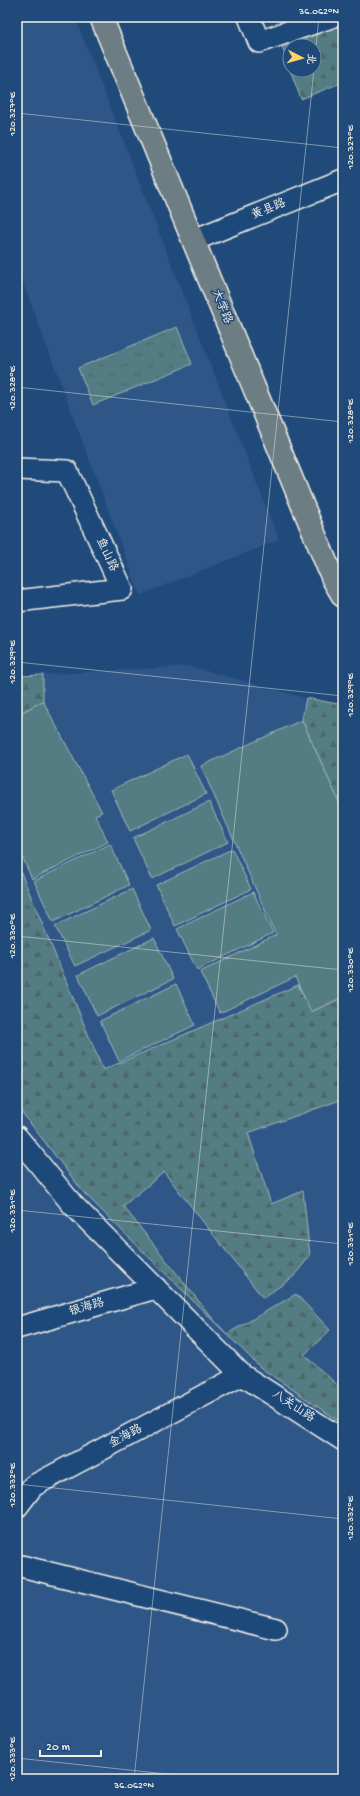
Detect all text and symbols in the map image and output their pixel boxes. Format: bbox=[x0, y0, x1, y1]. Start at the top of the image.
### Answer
text: 36.062°N bbox=[298, 6, 340, 18]
north arrow bbox=[282, 38, 322, 78]
text: 北 bbox=[303, 53, 316, 65]
text: 120.327°E bbox=[7, 91, 19, 137]
text: 120.327°E bbox=[345, 124, 357, 170]
street label: 黄县路 bbox=[249, 196, 288, 223]
street label: 大学路 bbox=[208, 287, 235, 326]
text: 120.328°E bbox=[7, 365, 19, 411]
text: 120.328°E bbox=[345, 398, 357, 444]
street label: 鱼山路 bbox=[92, 535, 121, 574]
text: 120.329°E bbox=[7, 639, 19, 685]
text: 120.329°E bbox=[345, 672, 357, 718]
text: 120.330°E bbox=[7, 913, 19, 959]
text: 120.330°E bbox=[345, 947, 357, 993]
text: 120.331°E bbox=[7, 1189, 19, 1233]
text: 120.331°E bbox=[345, 1222, 357, 1266]
street label: 银海路 bbox=[67, 1295, 106, 1320]
street label: 八关山路 bbox=[269, 1387, 317, 1426]
street label: 金海路 bbox=[106, 1421, 145, 1452]
text: 120.332°E bbox=[7, 1462, 19, 1508]
text: 120.332°E bbox=[345, 1495, 357, 1541]
scale bar bbox=[40, 1732, 101, 1758]
text: 120.333°E bbox=[7, 1736, 19, 1782]
text: 20 m bbox=[46, 1741, 71, 1755]
text: 36.062°N bbox=[113, 1780, 155, 1792]

